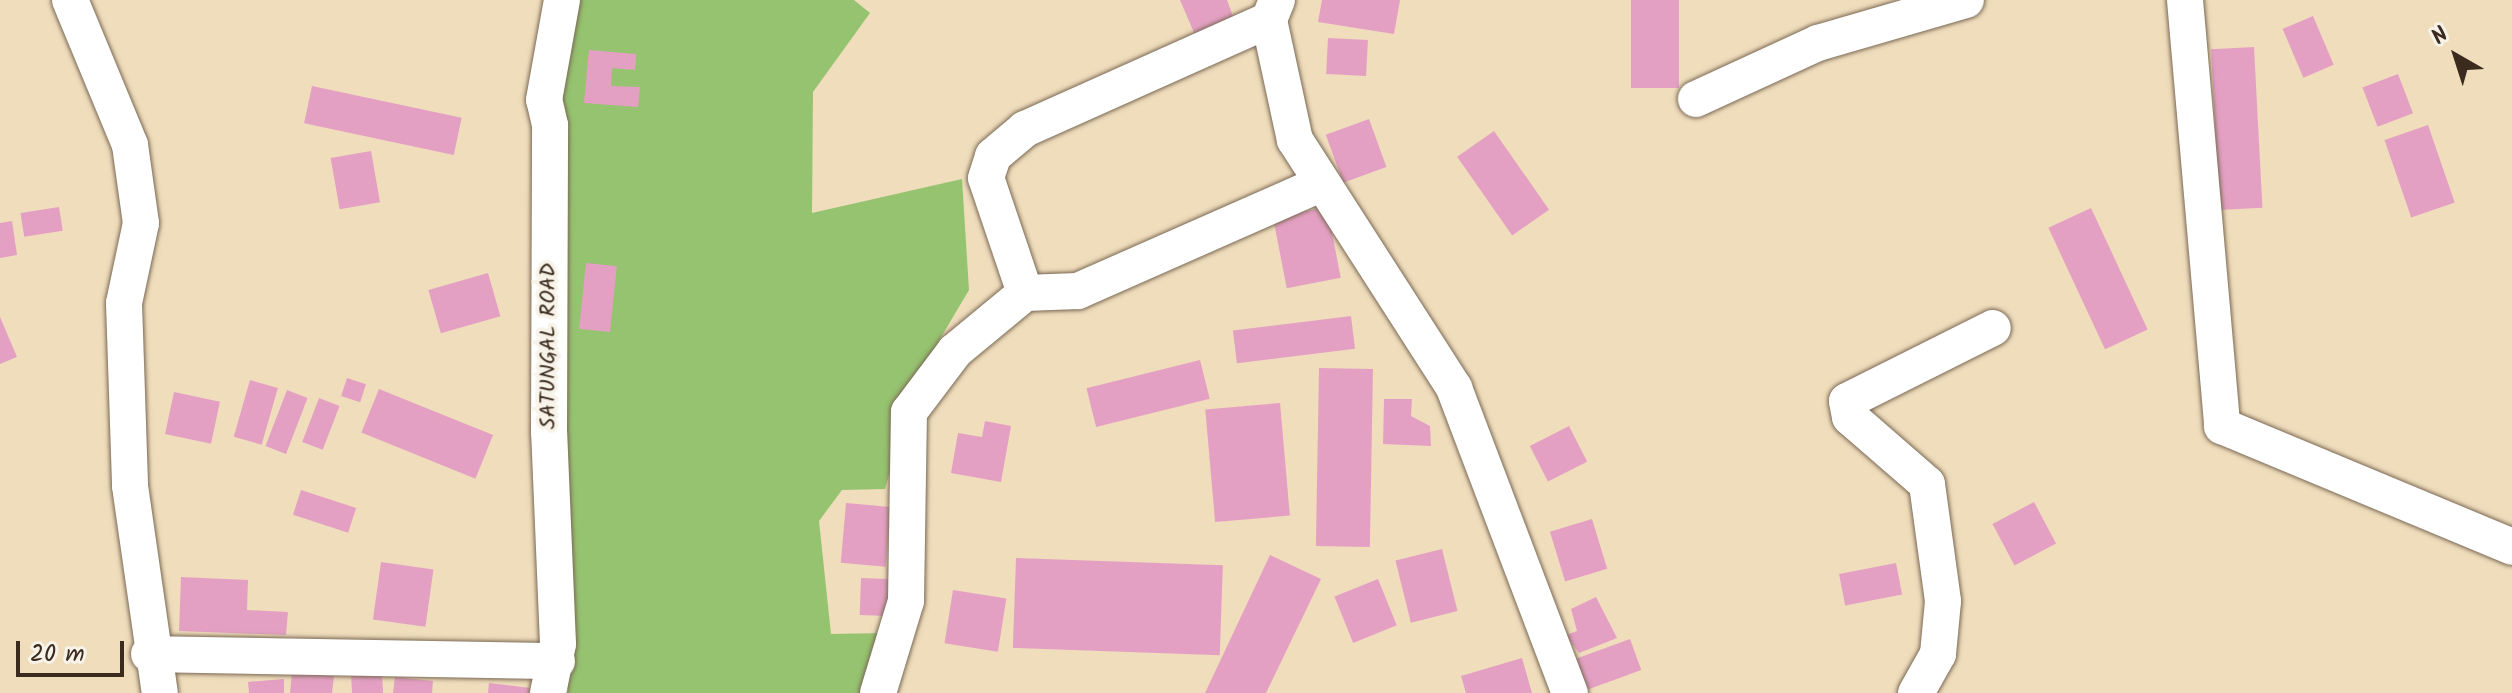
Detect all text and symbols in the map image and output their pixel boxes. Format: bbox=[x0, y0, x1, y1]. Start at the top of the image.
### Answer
north arrow bbox=[2416, 16, 2496, 96]
text: N bbox=[2424, 19, 2457, 55]
street label: SATUNGAL ROAD bbox=[536, 263, 562, 429]
scale bar bbox=[20, 625, 128, 675]
text: 20 m bbox=[30, 635, 85, 674]

